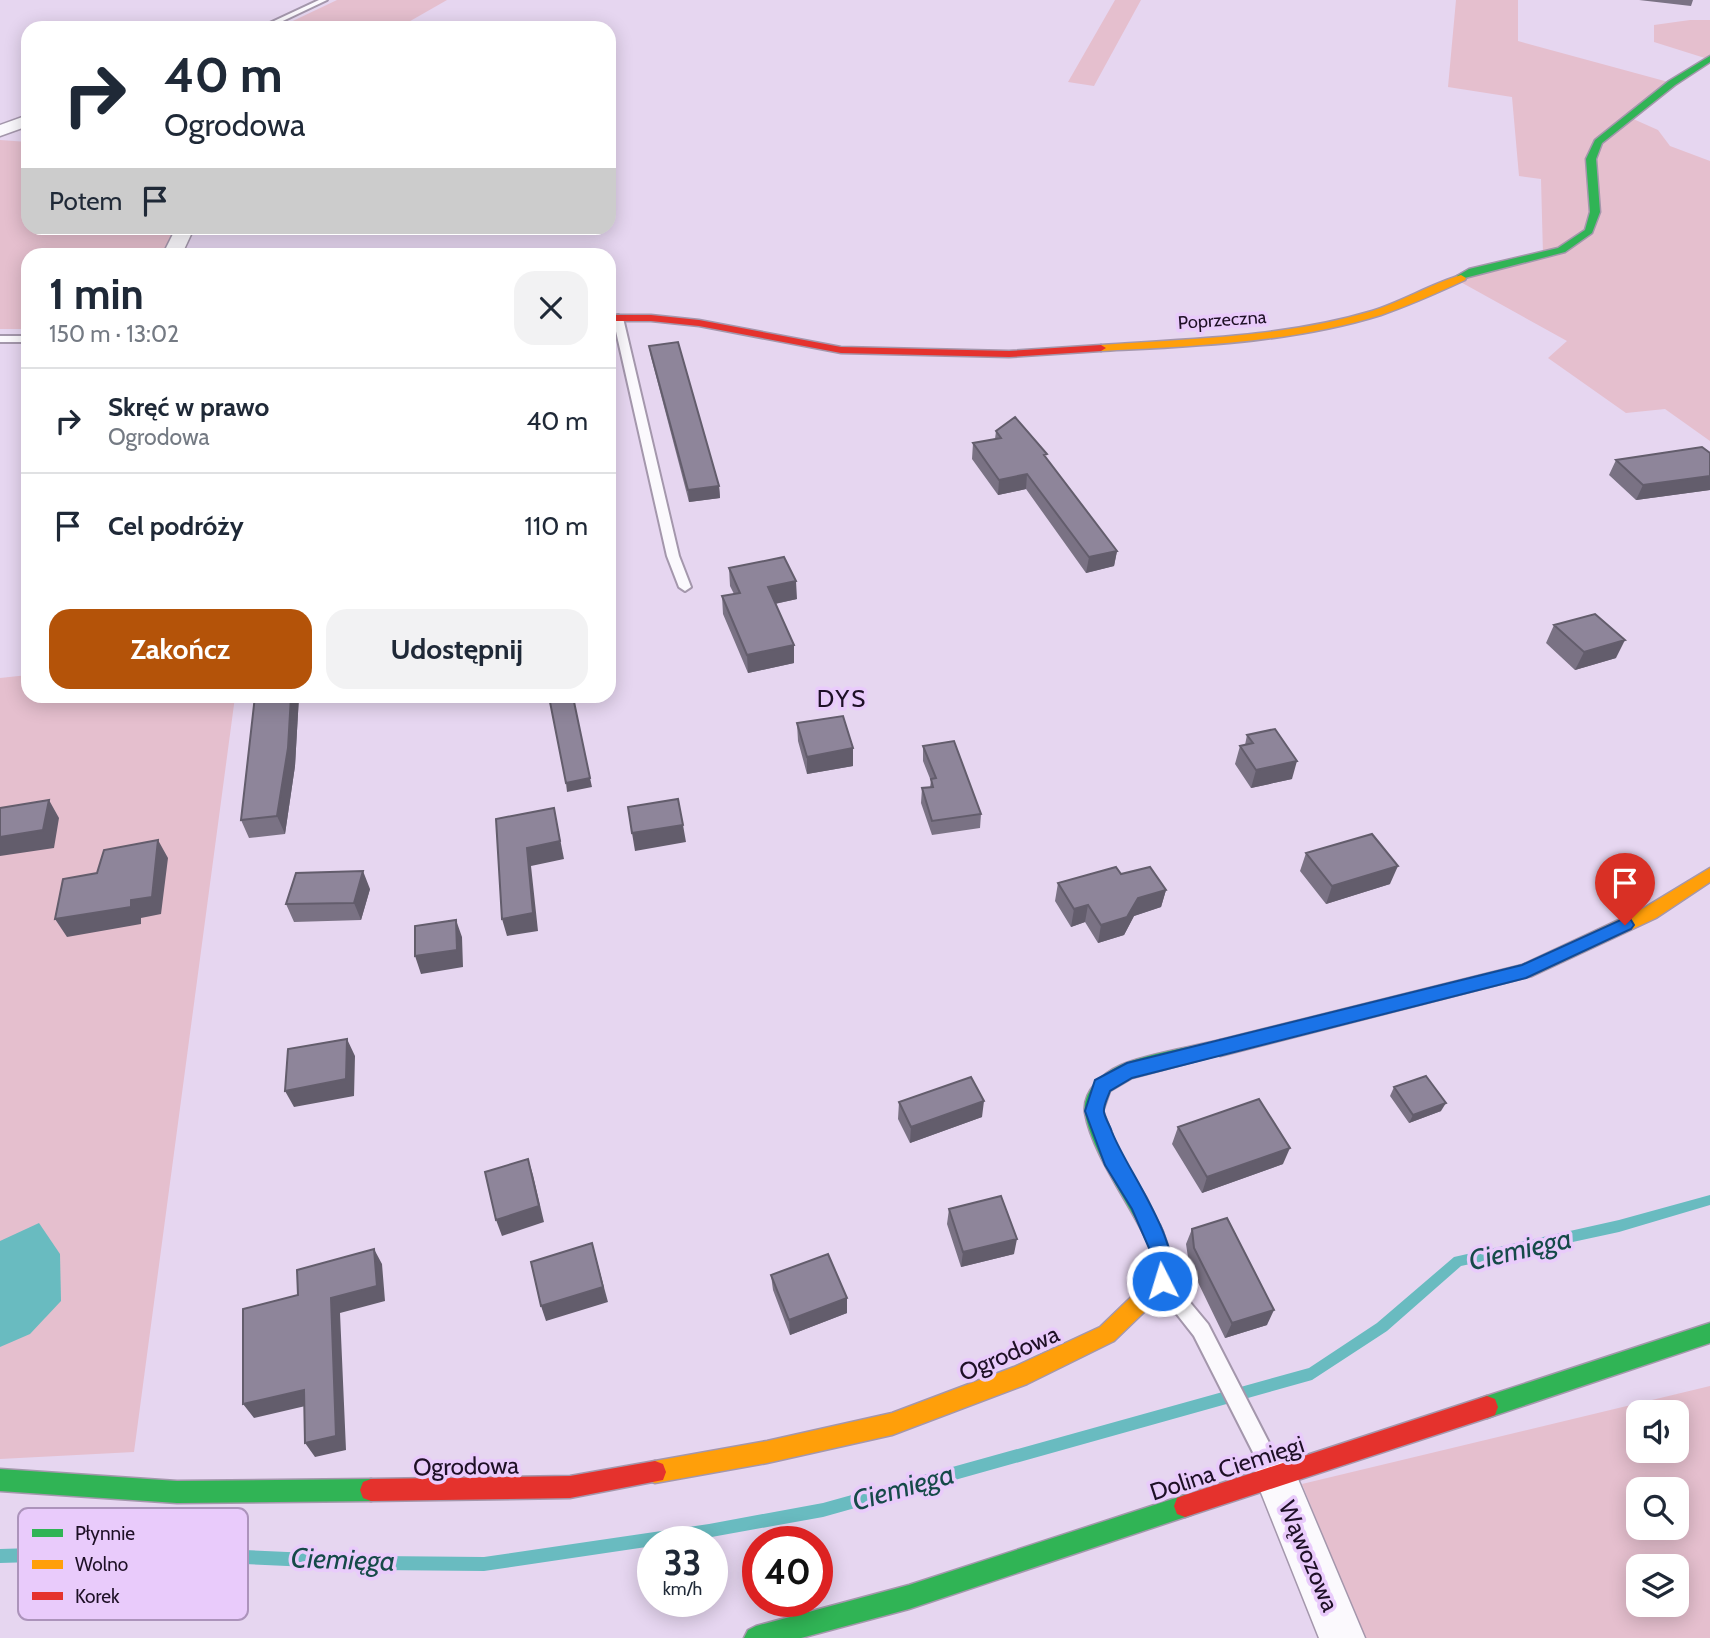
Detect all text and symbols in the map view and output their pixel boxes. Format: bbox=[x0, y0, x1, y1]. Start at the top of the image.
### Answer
text: 40 m bbox=[164, 45, 283, 104]
icon: right bbox=[49, 49, 140, 140]
text: Ogrodowa bbox=[164, 105, 305, 144]
icon: arrive bbox=[136, 182, 174, 220]
text: Potem bbox=[49, 185, 122, 217]
text: 1 min bbox=[49, 268, 144, 320]
button: close bbox=[514, 271, 588, 345]
street label: Poprzeczna bbox=[1177, 306, 1267, 334]
text: 150 m · 13:02 bbox=[49, 320, 179, 348]
text: Skręć w prawo bbox=[108, 391, 269, 423]
icon: right bbox=[49, 402, 87, 440]
text: 40 m bbox=[526, 405, 588, 437]
text: Ogrodowa bbox=[108, 423, 210, 451]
icon: arrive bbox=[49, 507, 87, 545]
text: Cel podróży bbox=[108, 510, 244, 542]
text: 110 m bbox=[524, 510, 588, 542]
button: Zakończ bbox=[49, 609, 312, 689]
button: Udostępnij bbox=[326, 609, 588, 689]
district label: DYS bbox=[817, 684, 867, 713]
pin bbox=[1595, 853, 1655, 925]
icon: arrive bbox=[1606, 864, 1644, 902]
water label: Ciemięga bbox=[1465, 1221, 1575, 1277]
position arrow bbox=[1125, 1244, 1199, 1318]
street label: Ogrodowa bbox=[955, 1319, 1064, 1387]
map controls bbox=[1626, 1400, 1689, 1617]
button: sound bbox=[1626, 1400, 1689, 1463]
street label: Dolina Ciemięgi bbox=[1146, 1429, 1308, 1507]
street label: Ogrodowa bbox=[413, 1451, 520, 1481]
water label: Ciemięga bbox=[848, 1456, 958, 1518]
button: search bbox=[1626, 1477, 1689, 1540]
street label: Wąwozowa bbox=[1273, 1496, 1345, 1616]
legend bbox=[18, 1508, 248, 1620]
text: Płynnie bbox=[75, 1522, 135, 1545]
speed limit sign: 40 bbox=[742, 1526, 833, 1617]
water label: Ciemięga bbox=[290, 1540, 396, 1578]
text: 33 bbox=[664, 1541, 701, 1584]
text: Wolno bbox=[75, 1553, 128, 1576]
button: layers bbox=[1626, 1554, 1689, 1617]
text: km/h bbox=[663, 1578, 702, 1600]
text: Korek bbox=[75, 1585, 120, 1608]

